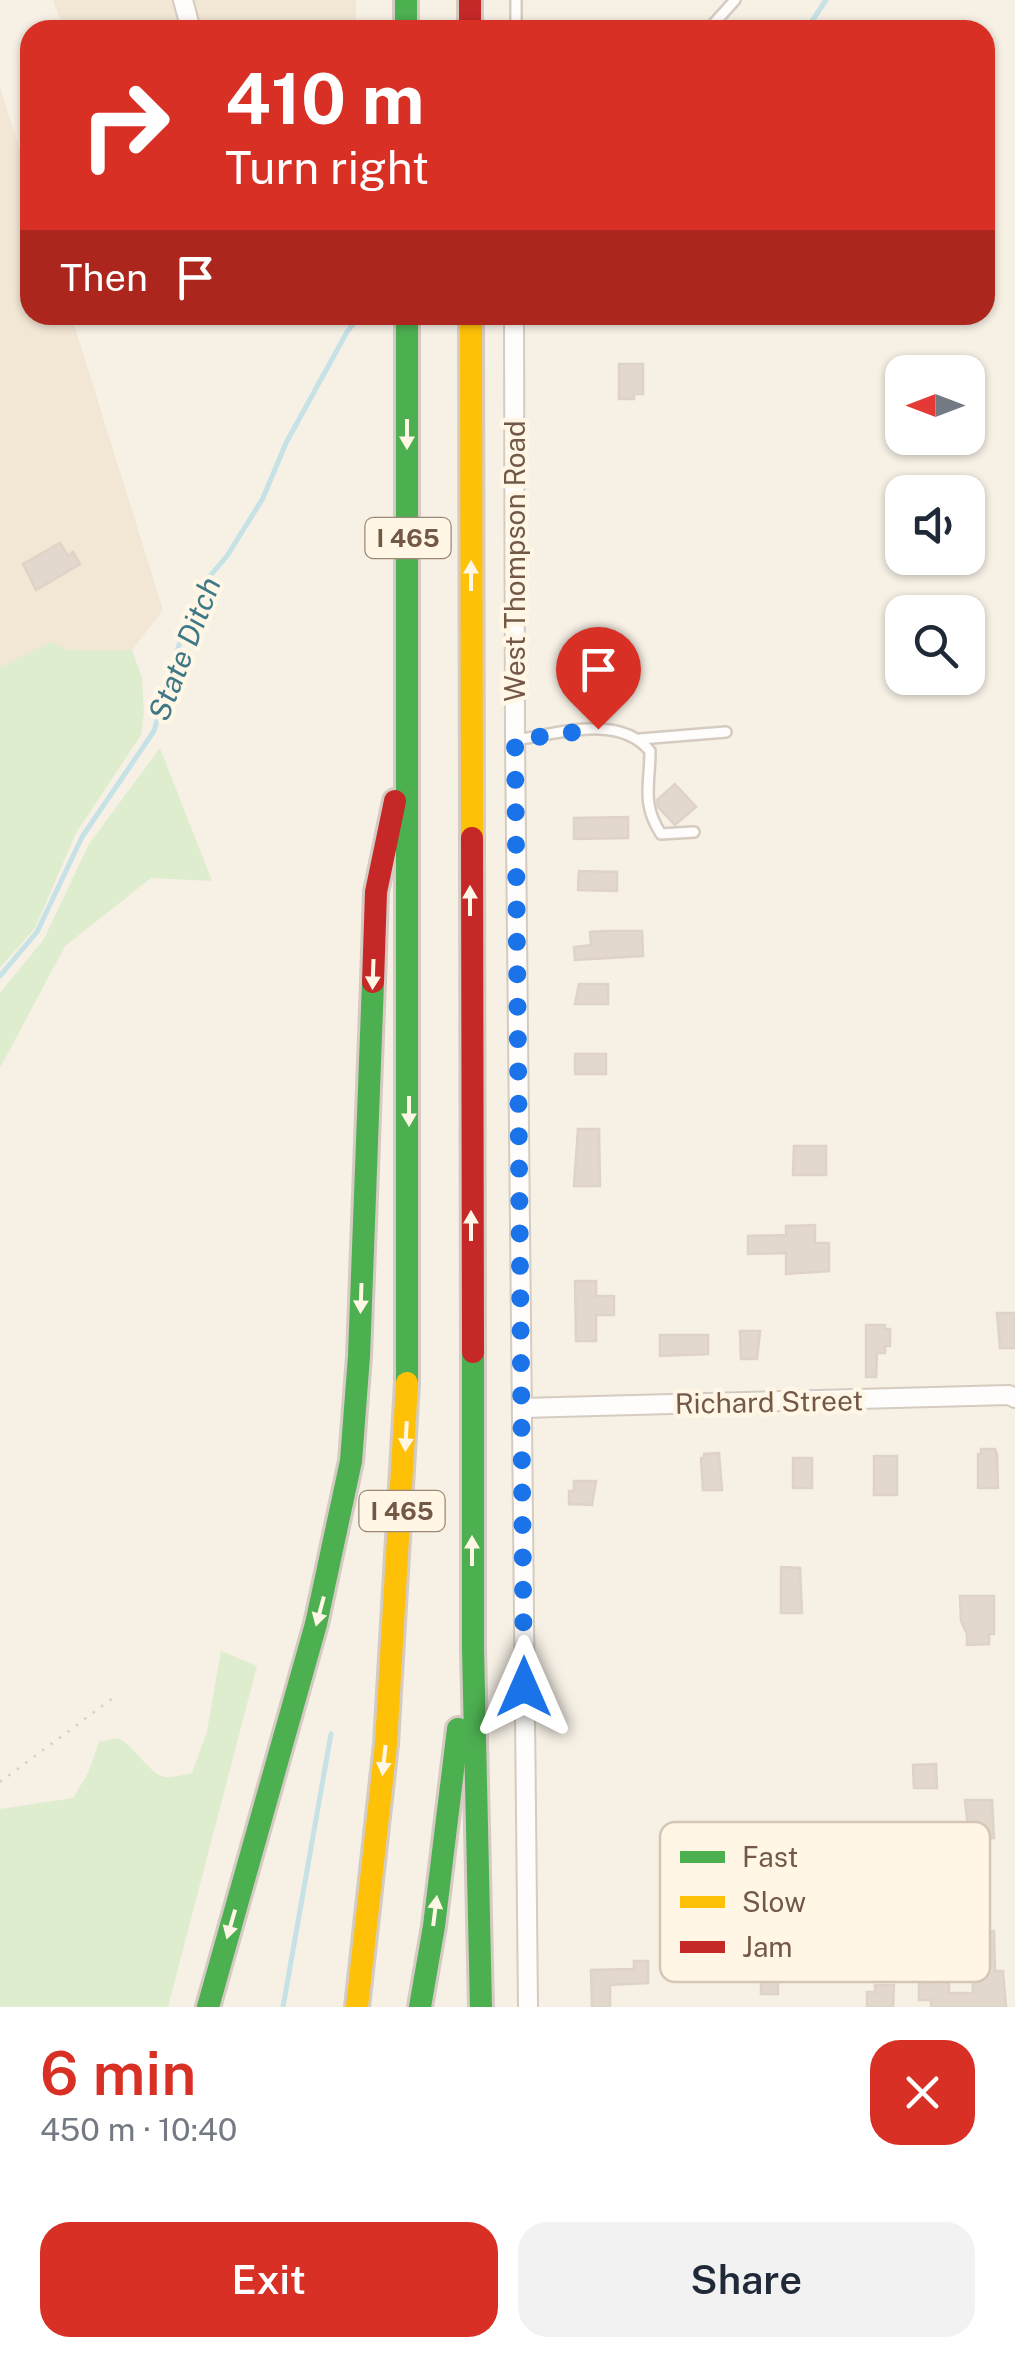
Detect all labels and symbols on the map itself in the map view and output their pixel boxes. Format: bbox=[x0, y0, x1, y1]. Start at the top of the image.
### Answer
north arrow bbox=[885, 355, 985, 455]
one-way arrow bbox=[400, 418, 416, 450]
street label: West Thompson Road bbox=[498, 420, 531, 702]
road number: I 465 bbox=[366, 518, 450, 558]
one-way arrow bbox=[463, 559, 479, 591]
water label: State Ditch bbox=[140, 572, 228, 726]
pin bbox=[556, 627, 641, 730]
one-way arrow bbox=[462, 884, 478, 916]
one-way arrow bbox=[365, 958, 381, 990]
one-way arrow bbox=[401, 1095, 417, 1127]
one-way arrow bbox=[463, 1209, 479, 1241]
one-way arrow bbox=[353, 1283, 369, 1315]
street label: Richard Street bbox=[675, 1383, 863, 1420]
one-way arrow bbox=[398, 1420, 414, 1452]
road number: I 465 bbox=[360, 1491, 444, 1531]
one-way arrow bbox=[464, 1534, 480, 1566]
one-way arrow bbox=[311, 1596, 327, 1627]
position arrow bbox=[472, 1635, 576, 1739]
one-way arrow bbox=[376, 1744, 392, 1776]
legend bbox=[660, 1822, 990, 1982]
text: Fast bbox=[742, 1840, 798, 1873]
text: Slow bbox=[742, 1885, 806, 1918]
one-way arrow bbox=[428, 1894, 444, 1926]
one-way arrow bbox=[223, 1909, 239, 1940]
text: Jam bbox=[742, 1930, 793, 1963]

